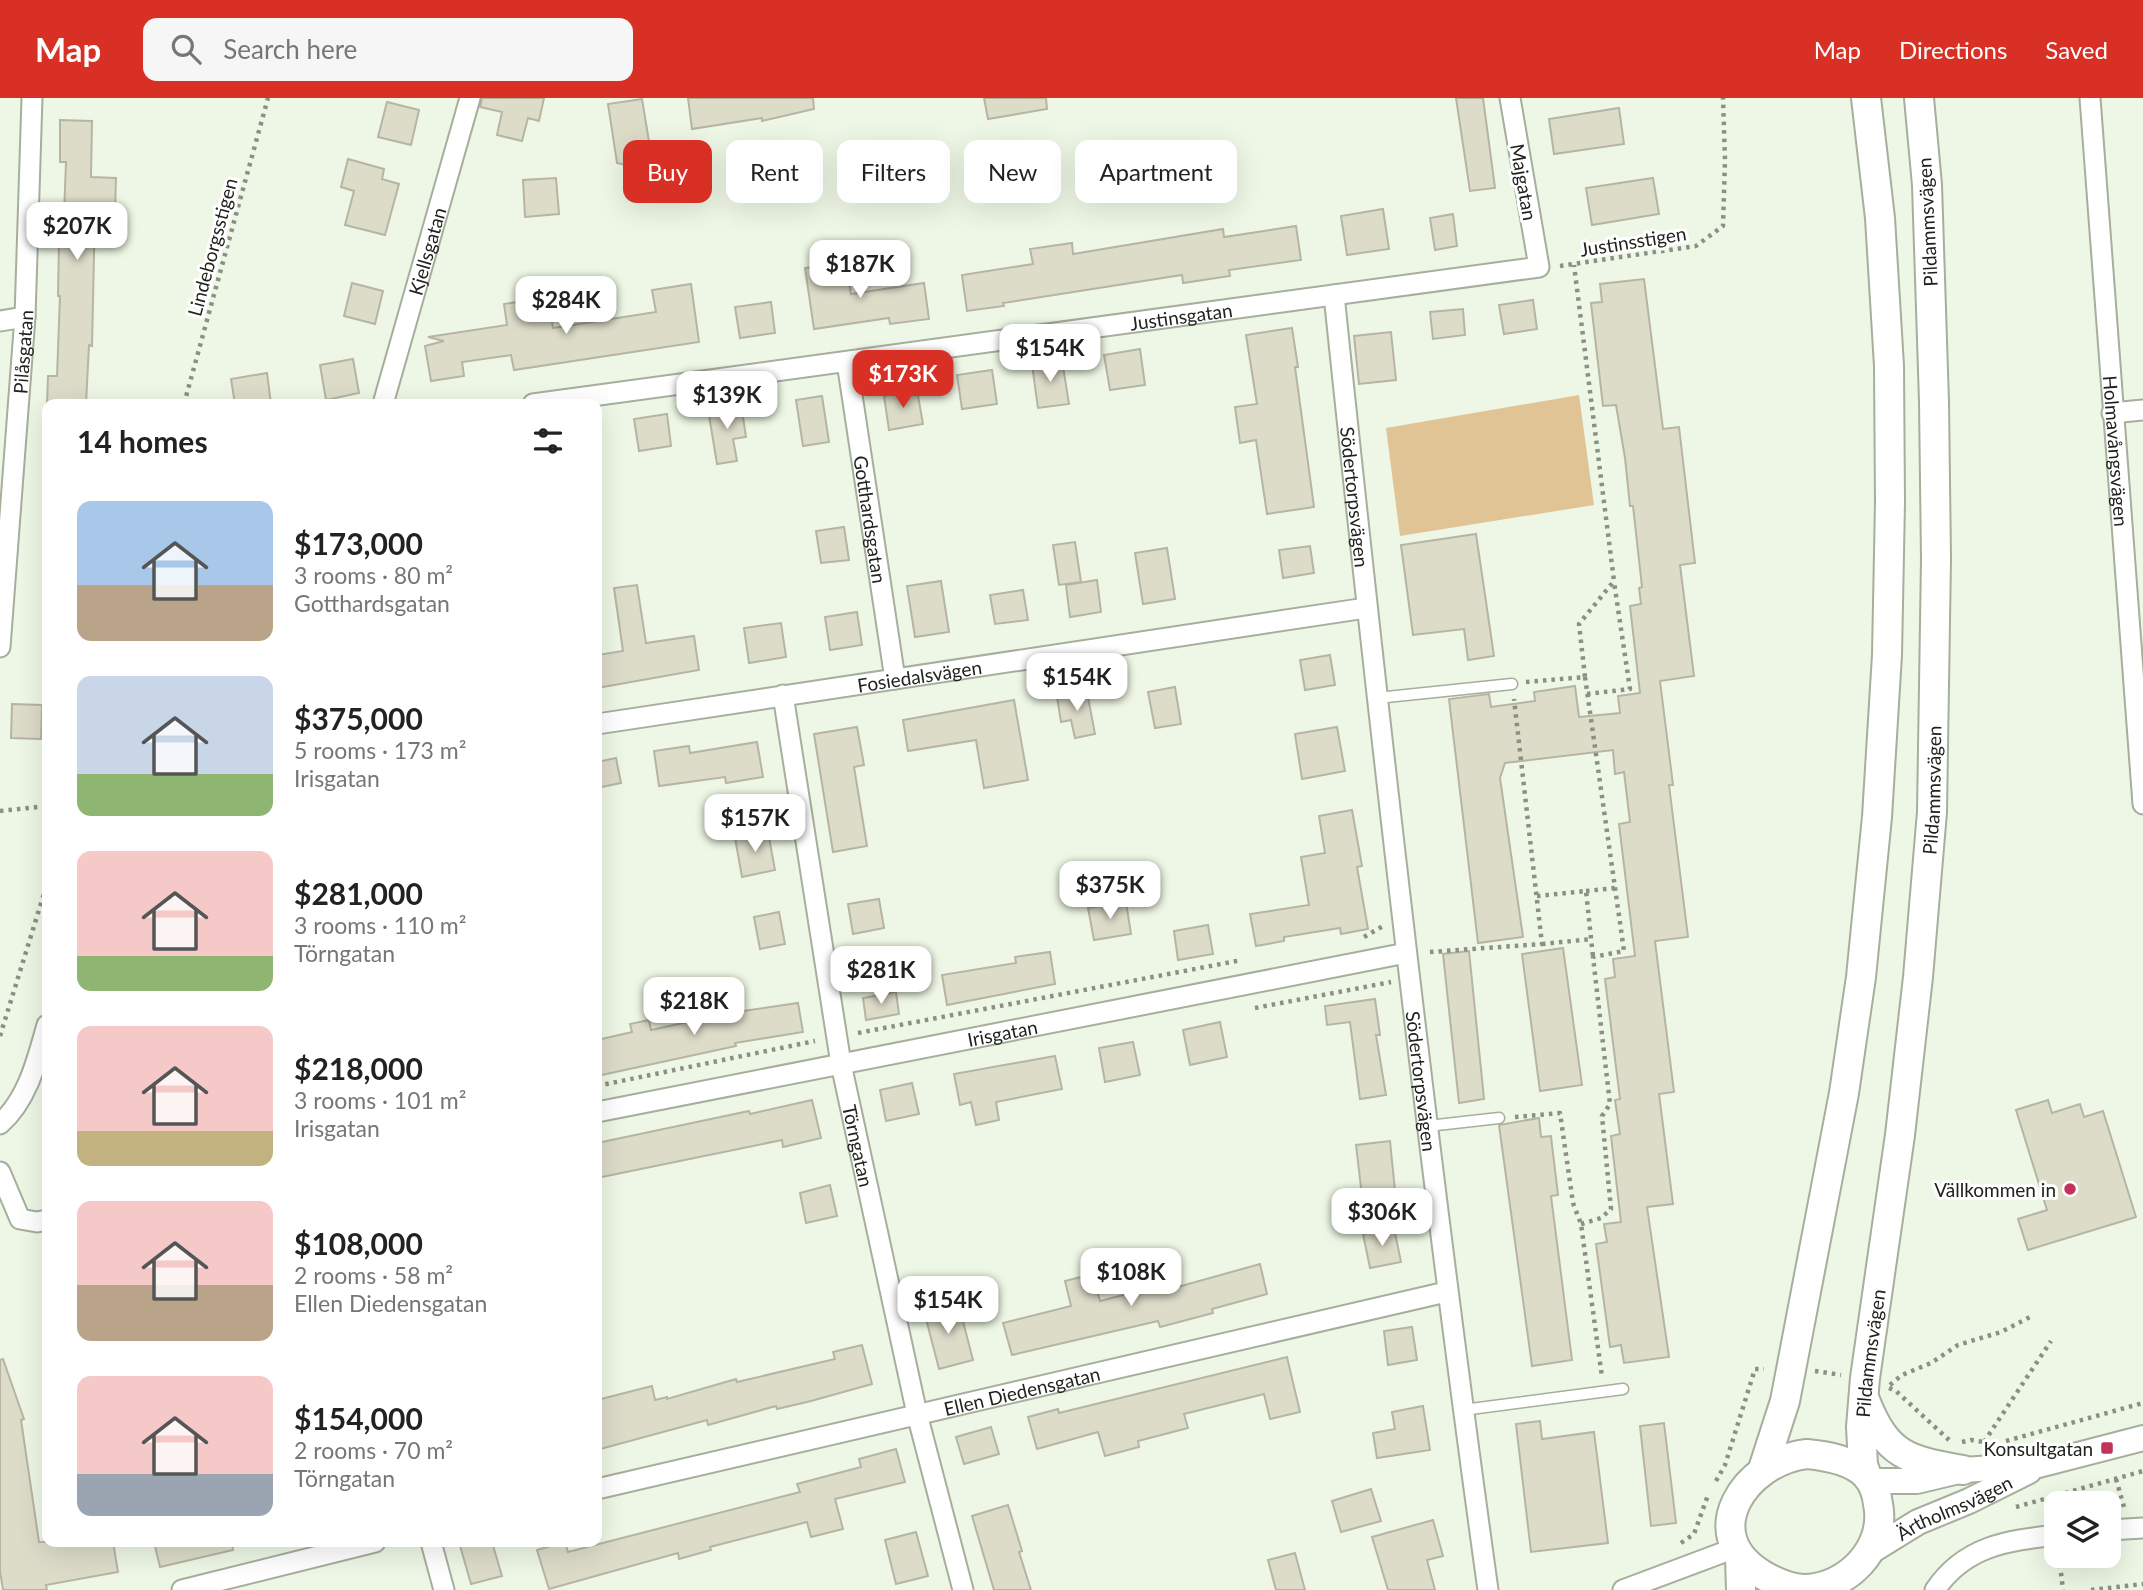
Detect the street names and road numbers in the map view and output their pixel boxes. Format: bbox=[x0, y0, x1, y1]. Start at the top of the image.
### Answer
street label: Majgatan bbox=[1506, 142, 1542, 222]
street label: Pildammsvägen bbox=[1912, 157, 1942, 287]
street label: Lindeborgsstigen bbox=[183, 175, 241, 319]
street label: Kjellsgatan bbox=[403, 204, 450, 298]
street label: Justinsstigen bbox=[1578, 221, 1688, 261]
street label: Justinsgatan bbox=[1128, 297, 1234, 334]
street label: Pilåsgatan bbox=[8, 310, 37, 395]
street label: Holmavångsvägen bbox=[2099, 375, 2134, 527]
street label: Södertorpsvägen bbox=[1336, 425, 1374, 568]
street label: Gotthardsgatan bbox=[850, 454, 892, 585]
street label: Fosiedalsvägen bbox=[856, 655, 983, 696]
street label: Pildammsvägen bbox=[1917, 725, 1945, 856]
street label: Södertorpsvägen bbox=[1402, 1010, 1442, 1153]
street label: Irisgatan bbox=[965, 1014, 1039, 1050]
street label: Törngatan bbox=[839, 1102, 879, 1189]
street label: Pildammsvägen bbox=[1850, 1288, 1889, 1418]
street label: Ellen Diedensgatan bbox=[941, 1361, 1102, 1420]
street label: Ärtholmsvägen bbox=[1892, 1470, 2016, 1544]

